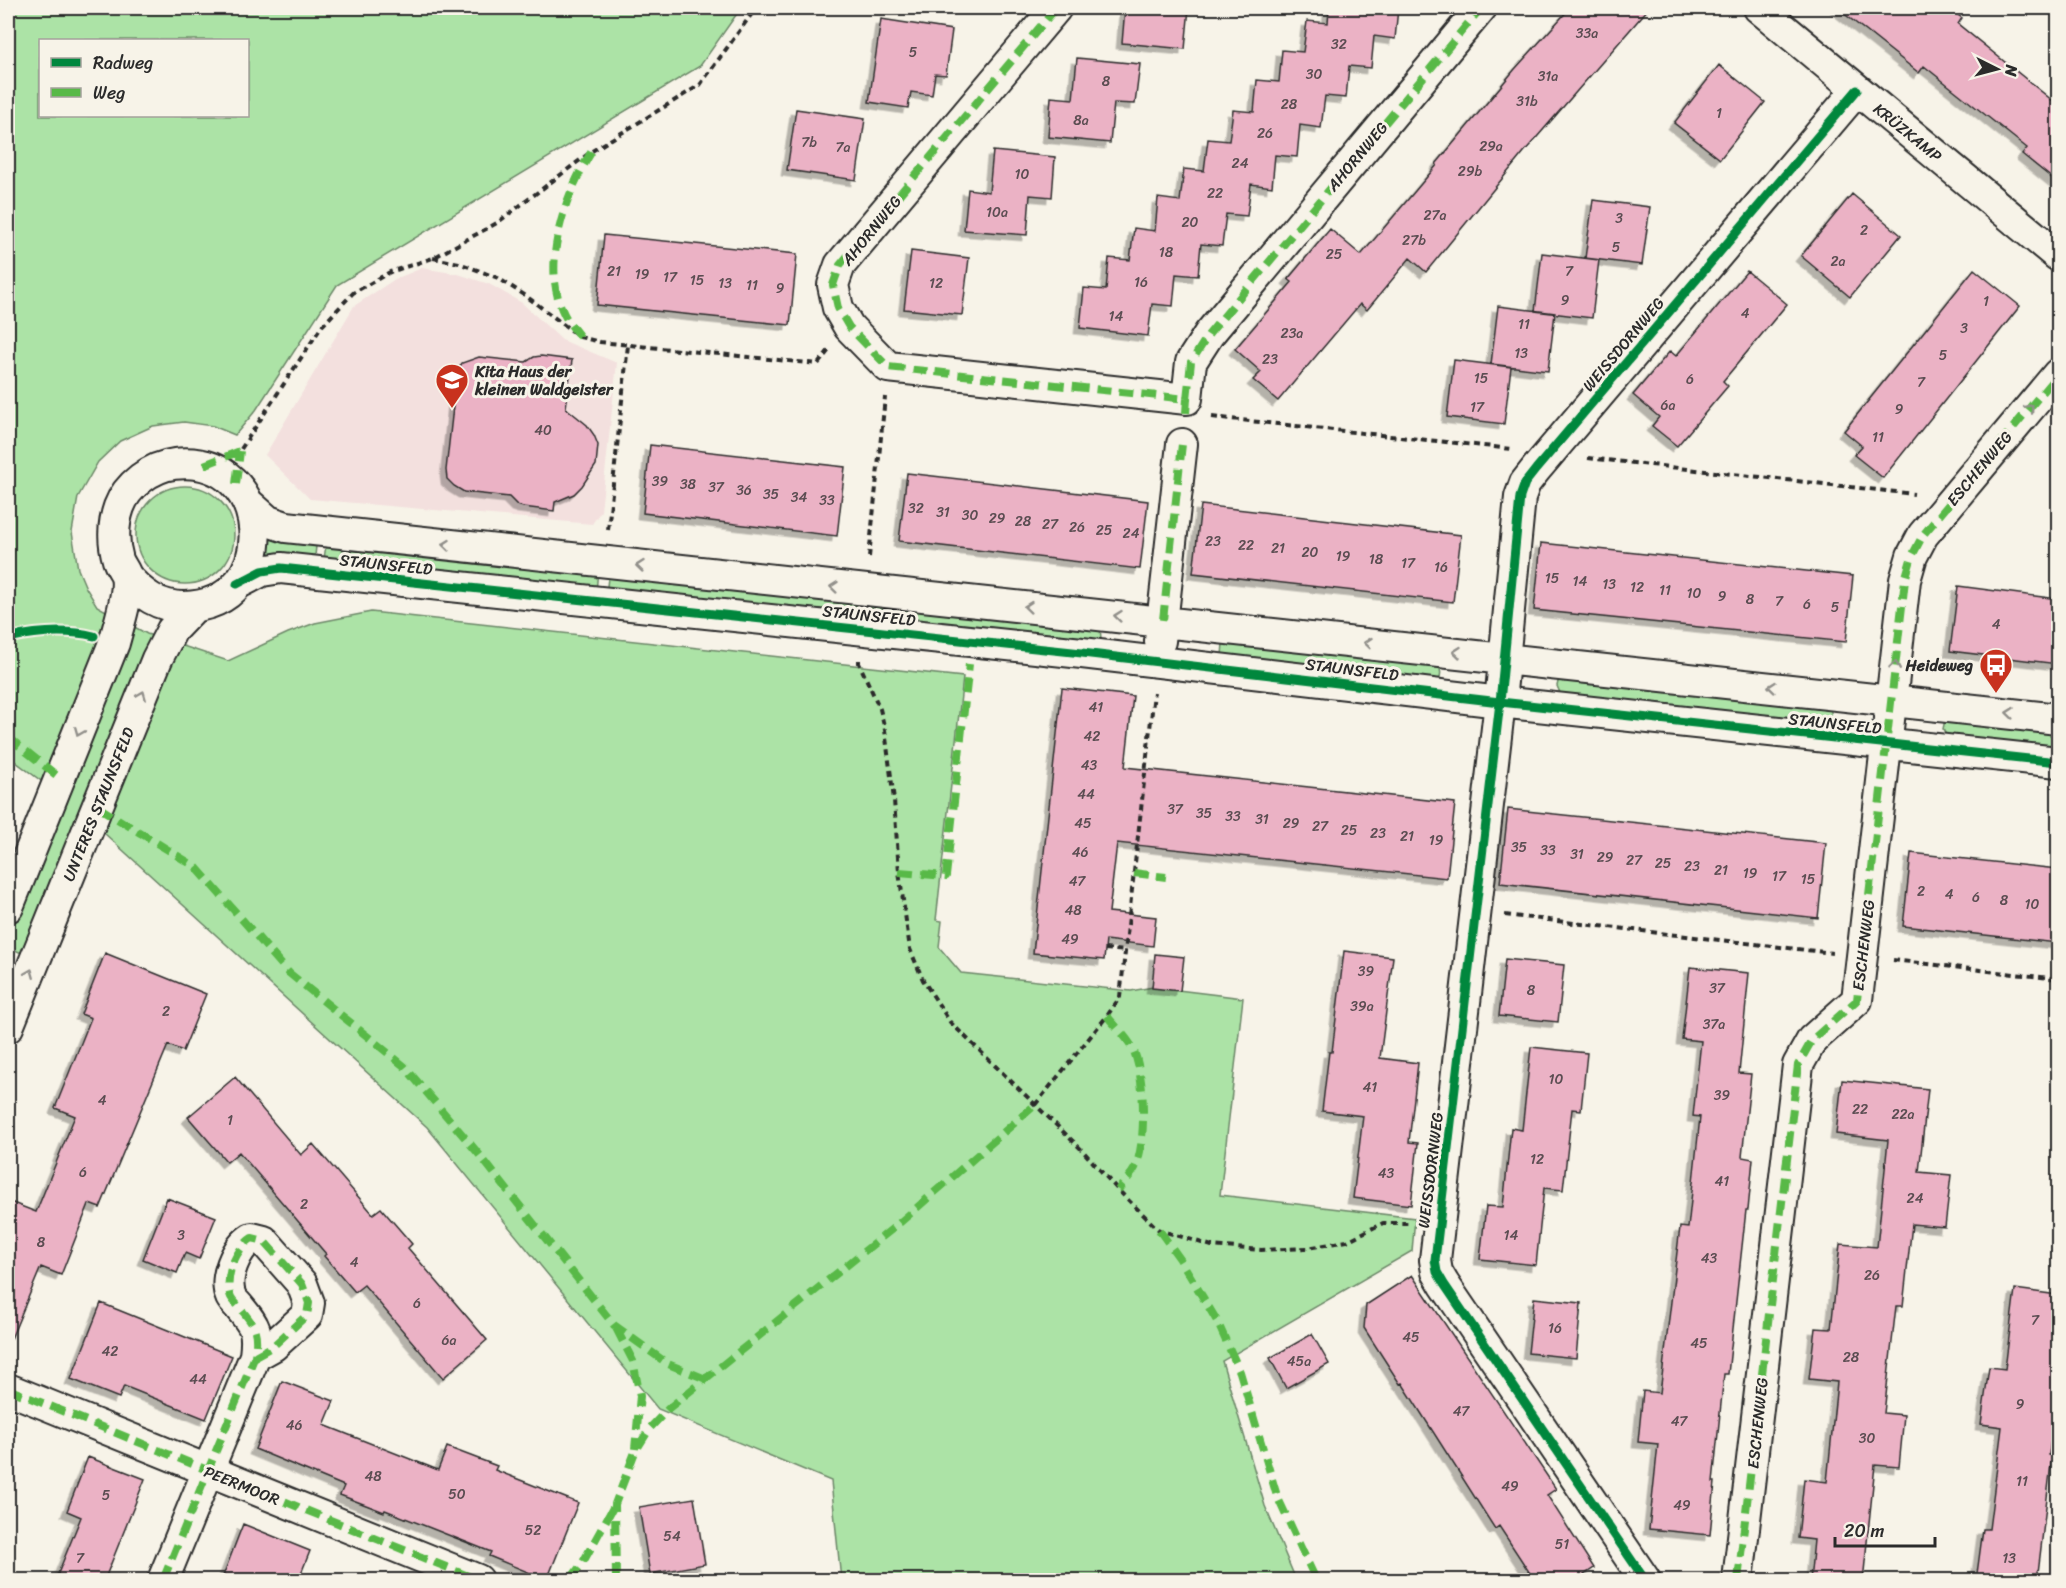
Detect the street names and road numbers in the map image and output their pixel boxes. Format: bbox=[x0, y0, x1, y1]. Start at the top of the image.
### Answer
street label: KRÜZKAMP bbox=[1867, 95, 1949, 170]
street label: AHORNWEG bbox=[1319, 115, 1396, 199]
street label: AHORNWEG bbox=[833, 188, 909, 273]
street label: WEISSDORNWEG bbox=[1575, 290, 1672, 398]
street label: ESCHENWEG bbox=[1939, 424, 2020, 513]
street label: STAUNSFELD bbox=[338, 545, 434, 584]
street label: STAUNSFELD bbox=[821, 596, 917, 635]
street label: STAUNSFELD bbox=[1304, 649, 1401, 690]
street label: STAUNSFELD bbox=[1787, 704, 1883, 743]
street label: UNTERES STAUNSFELD bbox=[54, 722, 143, 886]
street label: ESCHENWEG bbox=[1844, 898, 1883, 992]
street label: WEISSDORNWEG bbox=[1409, 1110, 1452, 1230]
street label: ESCHENWEG bbox=[1738, 1376, 1777, 1470]
street label: PEERMOOR bbox=[199, 1457, 284, 1514]

